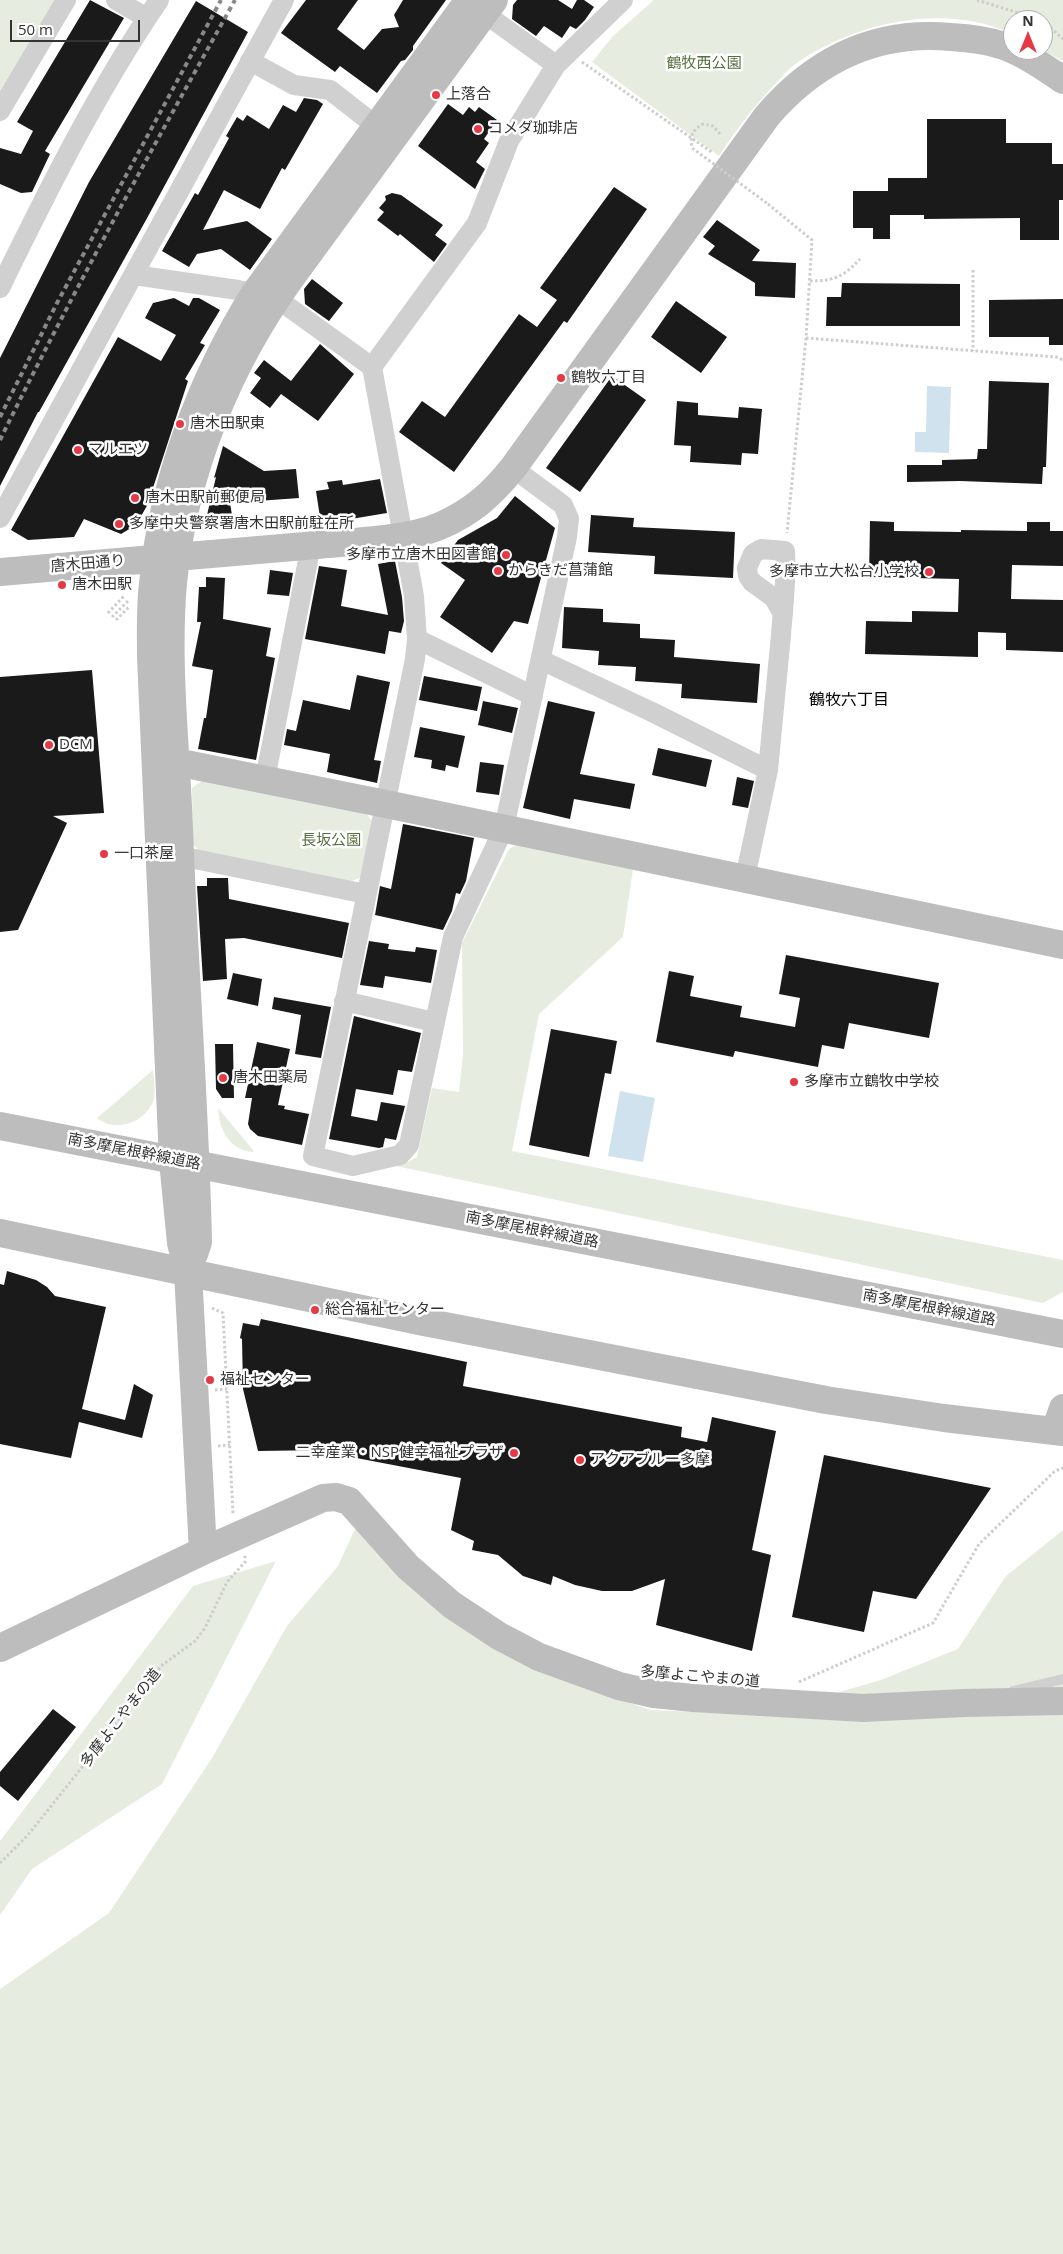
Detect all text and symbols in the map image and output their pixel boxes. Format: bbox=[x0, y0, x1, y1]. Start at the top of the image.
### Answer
scale bar bbox=[12, 10, 142, 42]
north arrow bbox=[1003, 10, 1053, 60]
text: N bbox=[1022, 11, 1034, 30]
text: 50 m bbox=[18, 19, 53, 39]
park label: 鶴牧西公園 bbox=[667, 55, 741, 73]
place label: 上落合 bbox=[446, 86, 491, 104]
marker: 上落合 bbox=[430, 89, 442, 101]
place label: コメダ珈琲店 bbox=[488, 120, 578, 138]
marker: コメダ珈琲店 bbox=[472, 123, 484, 135]
place label: 鶴牧六丁目 bbox=[571, 369, 646, 387]
marker: 鶴牧六丁目 bbox=[555, 372, 567, 384]
place label: 唐木田駅東 bbox=[190, 415, 265, 433]
marker: 唐木田駅東 bbox=[174, 418, 186, 430]
place label: マルエツ bbox=[88, 441, 148, 459]
marker: マルエツ bbox=[72, 444, 84, 456]
place label: 唐木田駅前郵便局 bbox=[145, 489, 265, 507]
marker: 唐木田駅前郵便局 bbox=[129, 492, 141, 504]
place label: 多摩中央警察署唐木田駅前駐在所 bbox=[129, 515, 354, 533]
marker: 多摩中央警察署唐木田駅前駐在所 bbox=[113, 518, 125, 530]
place label: 多摩市立唐木田図書館 bbox=[346, 546, 496, 564]
marker: 多摩市立唐木田図書館 bbox=[500, 549, 512, 561]
street label: 唐木田通り bbox=[50, 552, 126, 576]
place label: からきだ菖蒲館 bbox=[508, 562, 613, 580]
place label: 多摩市立大松台小学校 bbox=[769, 563, 919, 581]
marker: からきだ菖蒲館 bbox=[492, 565, 504, 577]
marker: 多摩市立大松台小学校 bbox=[923, 566, 935, 578]
place label: 唐木田駅 bbox=[72, 576, 132, 594]
marker: 唐木田駅 bbox=[56, 579, 68, 591]
district label: 鶴牧六丁目 bbox=[809, 690, 889, 710]
place label: DCM bbox=[59, 736, 93, 754]
marker: DCM bbox=[43, 739, 55, 751]
park label: 長坂公園 bbox=[301, 832, 361, 850]
place label: 一口茶屋 bbox=[114, 845, 174, 863]
marker: 一口茶屋 bbox=[98, 848, 110, 860]
place label: 唐木田薬局 bbox=[233, 1069, 308, 1087]
marker: 唐木田薬局 bbox=[217, 1072, 229, 1084]
place label: 多摩市立鶴牧中学校 bbox=[804, 1073, 939, 1091]
marker: 多摩市立鶴牧中学校 bbox=[788, 1076, 800, 1088]
street label: 南多摩尾根幹線道路 bbox=[66, 1130, 202, 1174]
street label: 南多摩尾根幹線道路 bbox=[464, 1208, 600, 1252]
street label: 南多摩尾根幹線道路 bbox=[861, 1286, 997, 1330]
place label: 総合福祉センター bbox=[325, 1301, 445, 1319]
marker: 総合福祉センター bbox=[309, 1304, 321, 1316]
place label: 福祉センター bbox=[220, 1371, 310, 1389]
marker: 福祉センター bbox=[204, 1374, 216, 1386]
place label: 二幸産業・NSP健幸福祉プラザ bbox=[295, 1444, 504, 1462]
marker: 二幸産業・NSP健幸福祉プラザ bbox=[508, 1447, 520, 1459]
place label: アクアブルー多摩 bbox=[590, 1451, 710, 1469]
marker: アクアブルー多摩 bbox=[574, 1454, 586, 1466]
street label: 多摩よこやまの道 bbox=[639, 1663, 761, 1691]
street label: 多摩よこやまの道 bbox=[77, 1665, 165, 1771]

